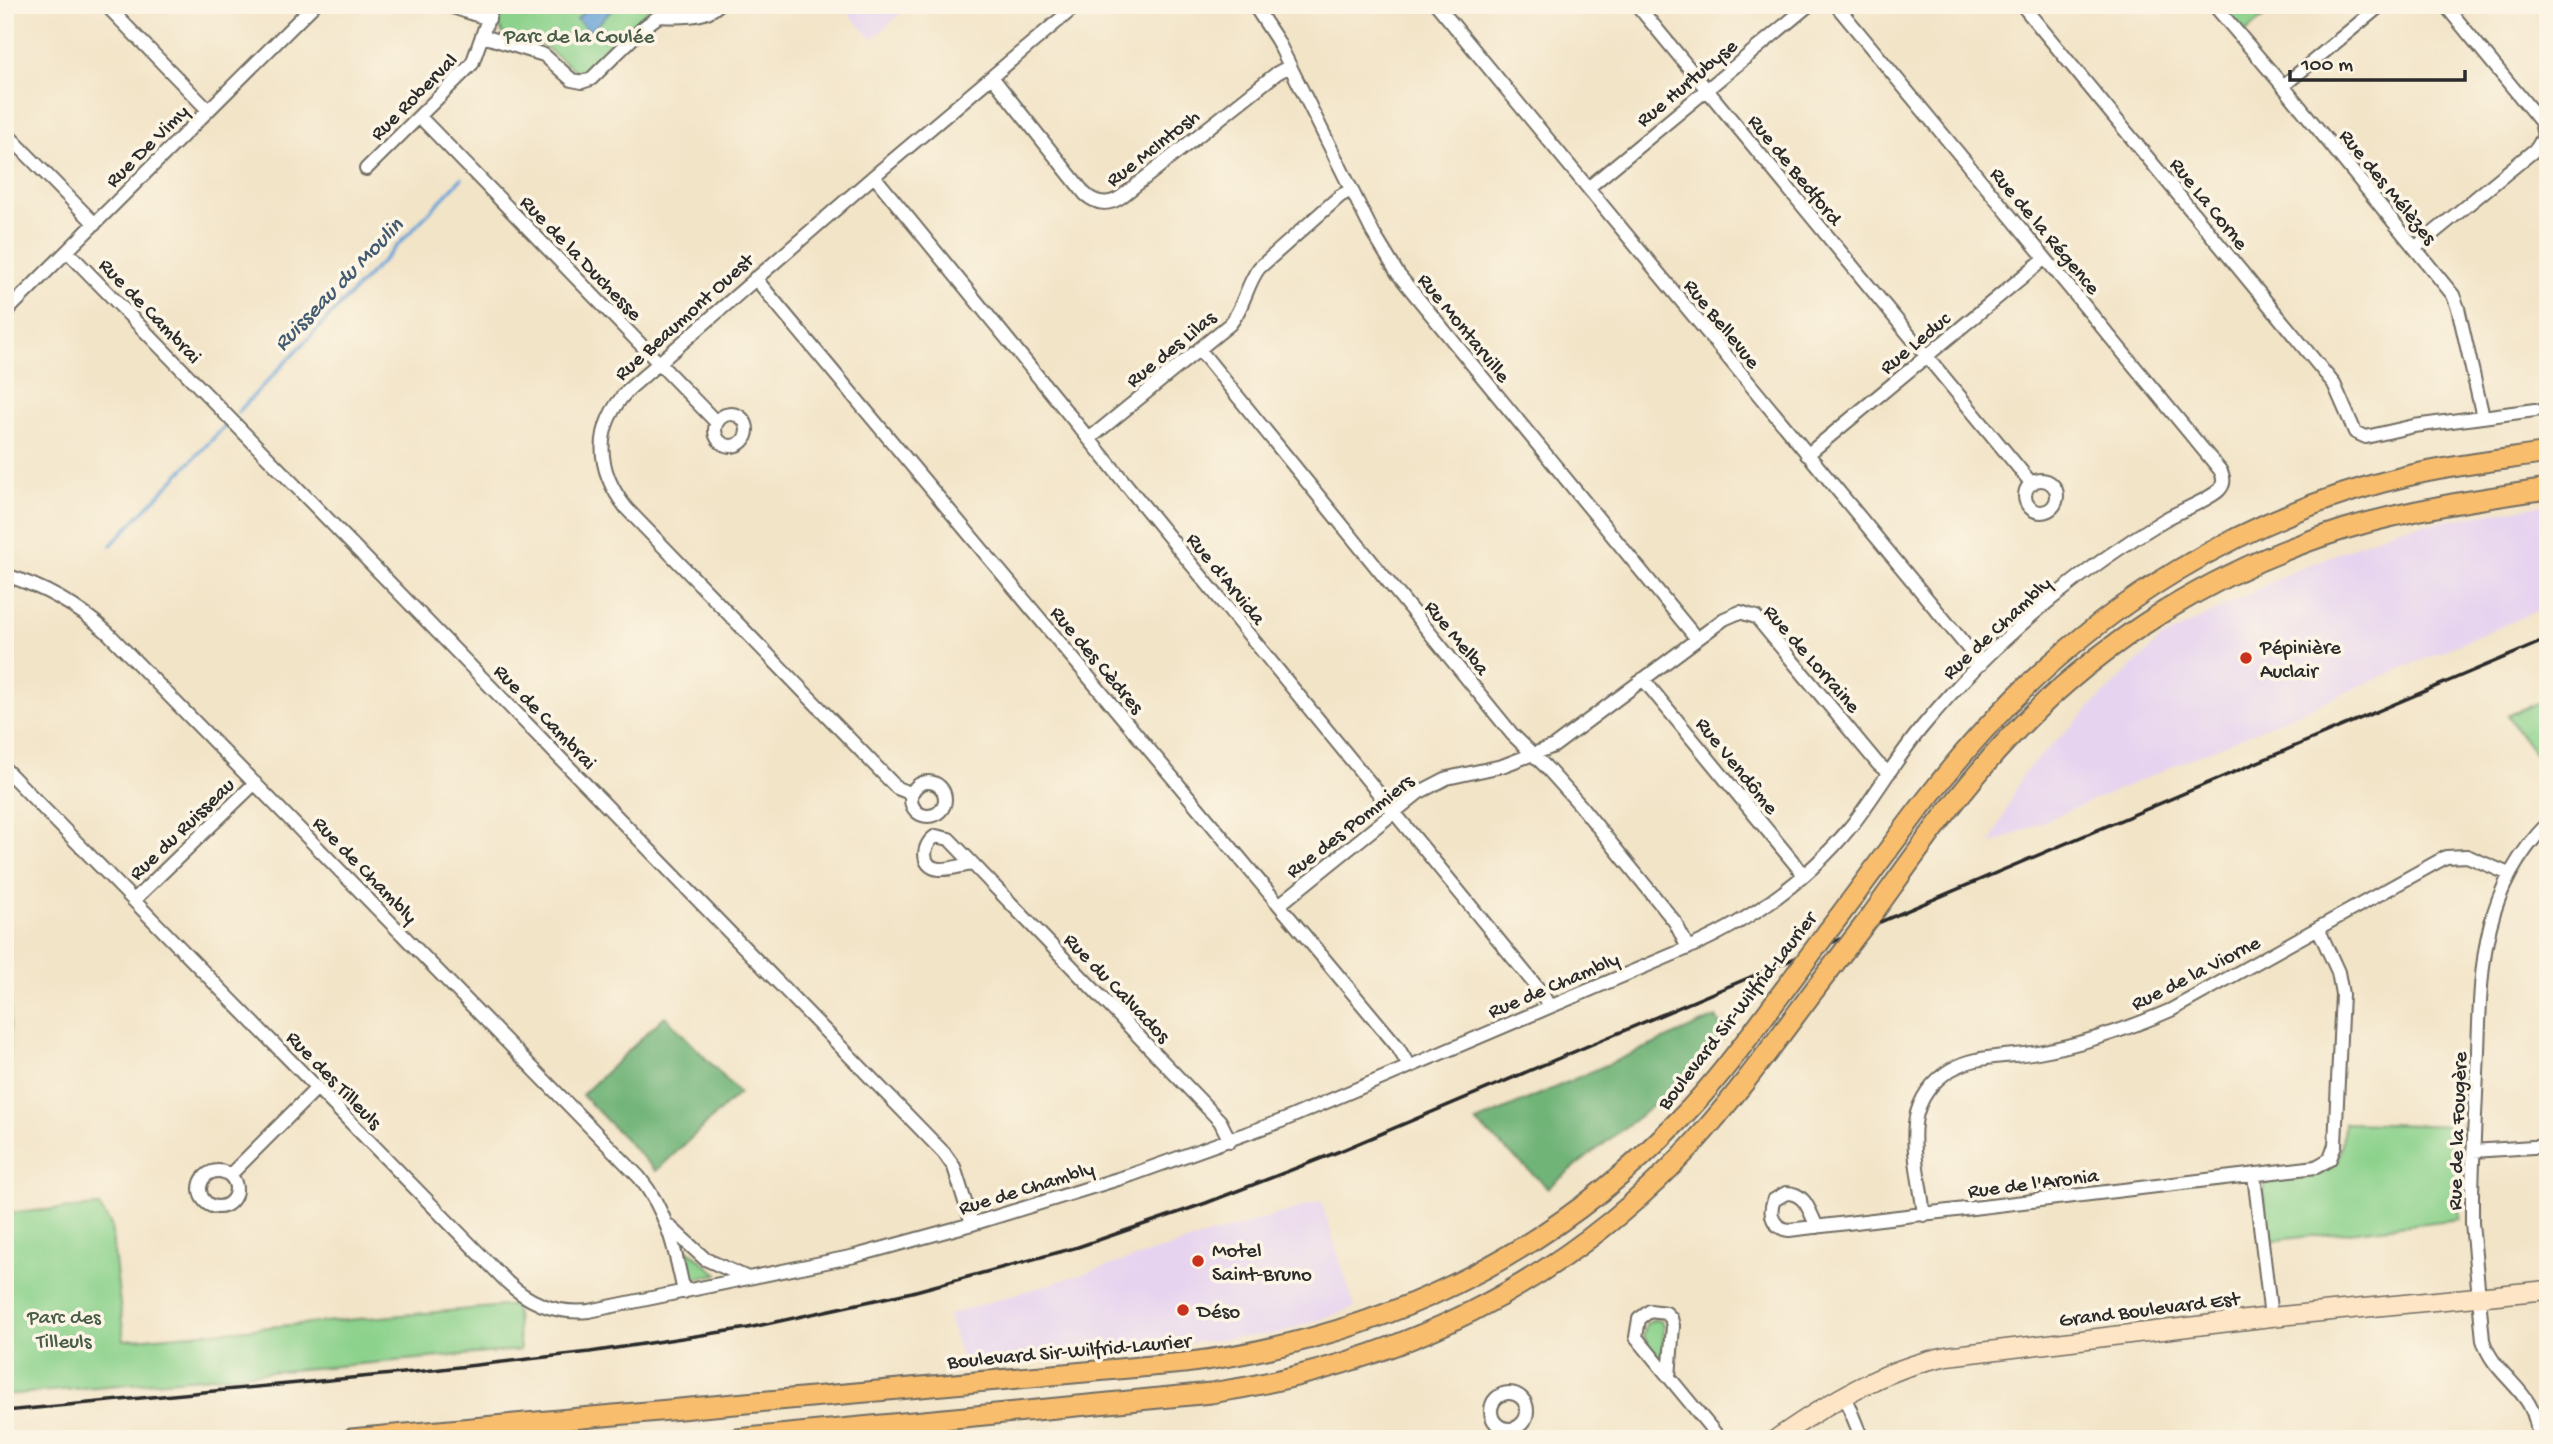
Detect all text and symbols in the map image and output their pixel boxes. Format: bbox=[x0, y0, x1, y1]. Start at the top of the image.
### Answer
park label: Parc de la Coulée bbox=[503, 26, 655, 51]
street label: Rue Hurtubyse bbox=[1633, 34, 1745, 134]
scale bar bbox=[2290, 38, 2466, 82]
street label: Rue Roberval bbox=[367, 50, 464, 147]
text: 100 m bbox=[2300, 54, 2353, 79]
street label: Rue De Vimy bbox=[102, 101, 195, 194]
street label: Rue McIntosh bbox=[1102, 105, 1206, 194]
street label: Rue de Bedford bbox=[1741, 111, 1847, 233]
street label: Rue des Mélèzes bbox=[2332, 125, 2441, 252]
street label: Rue La Corne bbox=[2162, 154, 2253, 257]
street label: Rue de la Régence bbox=[1983, 163, 2105, 302]
street label: Rue de la Duchesse bbox=[513, 191, 647, 328]
water label: Ruisseau du Moulin bbox=[269, 212, 411, 358]
street label: Rue Beaumont Ouest bbox=[611, 248, 762, 388]
street label: Rue de Cambrai bbox=[92, 254, 205, 371]
street label: Rue Montarville bbox=[1410, 269, 1515, 390]
street label: Rue Bellevue bbox=[1676, 275, 1765, 376]
street label: Rue des Lilas bbox=[1122, 306, 1223, 395]
street label: Rue Leduc bbox=[1876, 307, 1957, 381]
street label: Rue d'Arvida bbox=[1179, 529, 1270, 633]
street label: Rue de Chambly bbox=[1939, 573, 2058, 686]
street label: Rue Melba bbox=[1417, 597, 1494, 683]
street label: Rue de Lorraine bbox=[1757, 601, 1865, 720]
street label: Rue des Cèdres bbox=[1043, 602, 1148, 721]
place label: Pépinière Auclair bbox=[2259, 637, 2342, 686]
marker: Pépinière Auclair bbox=[2238, 650, 2254, 666]
street label: Rue de Cambrai bbox=[487, 660, 600, 777]
street label: Rue Vendôme bbox=[1688, 713, 1783, 822]
street label: Rue des Pommiers bbox=[1282, 769, 1421, 885]
street label: Rue du Ruisseau bbox=[125, 774, 241, 887]
street label: Rue de Chambly bbox=[306, 812, 421, 930]
street label: Boulevard Sir-Wilfrid-Laurier bbox=[1653, 907, 1825, 1117]
street label: Rue du Calvados bbox=[1057, 929, 1175, 1051]
street label: Rue de la Viorne bbox=[2128, 931, 2266, 1018]
street label: Rue de Chambly bbox=[1485, 948, 1624, 1026]
street label: Rue des Tilleuls bbox=[279, 1027, 387, 1137]
street label: Rue de la Fougère bbox=[2444, 1050, 2475, 1211]
street label: Rue de Chambly bbox=[956, 1158, 1098, 1223]
street label: Rue de l'Aronia bbox=[1967, 1165, 2102, 1206]
place label: Motel Saint-Bruno bbox=[1212, 1240, 1312, 1289]
marker: Motel Saint-Bruno bbox=[1190, 1253, 1206, 1269]
street label: Grand Boulevard Est bbox=[2058, 1288, 2243, 1335]
place label: Déso bbox=[1195, 1301, 1240, 1326]
marker: Déso bbox=[1175, 1302, 1191, 1318]
park label: Parc des Tilleuls bbox=[26, 1307, 102, 1356]
street label: Boulevard Sir-Wilfrid-Laurier bbox=[945, 1330, 1194, 1377]

